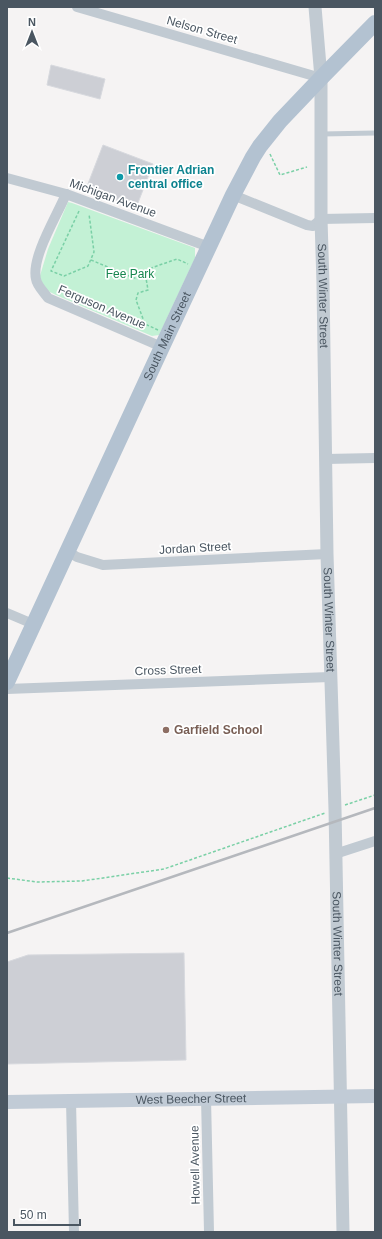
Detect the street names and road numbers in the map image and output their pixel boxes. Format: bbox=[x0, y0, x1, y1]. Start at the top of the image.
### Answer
street label: Nelson Street bbox=[165, 13, 240, 47]
street label: Michigan Avenue bbox=[68, 176, 159, 220]
street label: South Winter Street bbox=[315, 243, 331, 349]
street label: Ferguson Avenue bbox=[56, 282, 148, 332]
street label: South Main Street bbox=[140, 289, 194, 383]
street label: Jordan Street bbox=[159, 539, 232, 557]
street label: South Winter Street bbox=[320, 567, 338, 673]
street label: Cross Street bbox=[134, 662, 202, 678]
street label: South Winter Street bbox=[330, 891, 346, 997]
street label: West Beecher Street bbox=[136, 1091, 247, 1107]
street label: Howell Avenue bbox=[187, 1125, 203, 1205]

